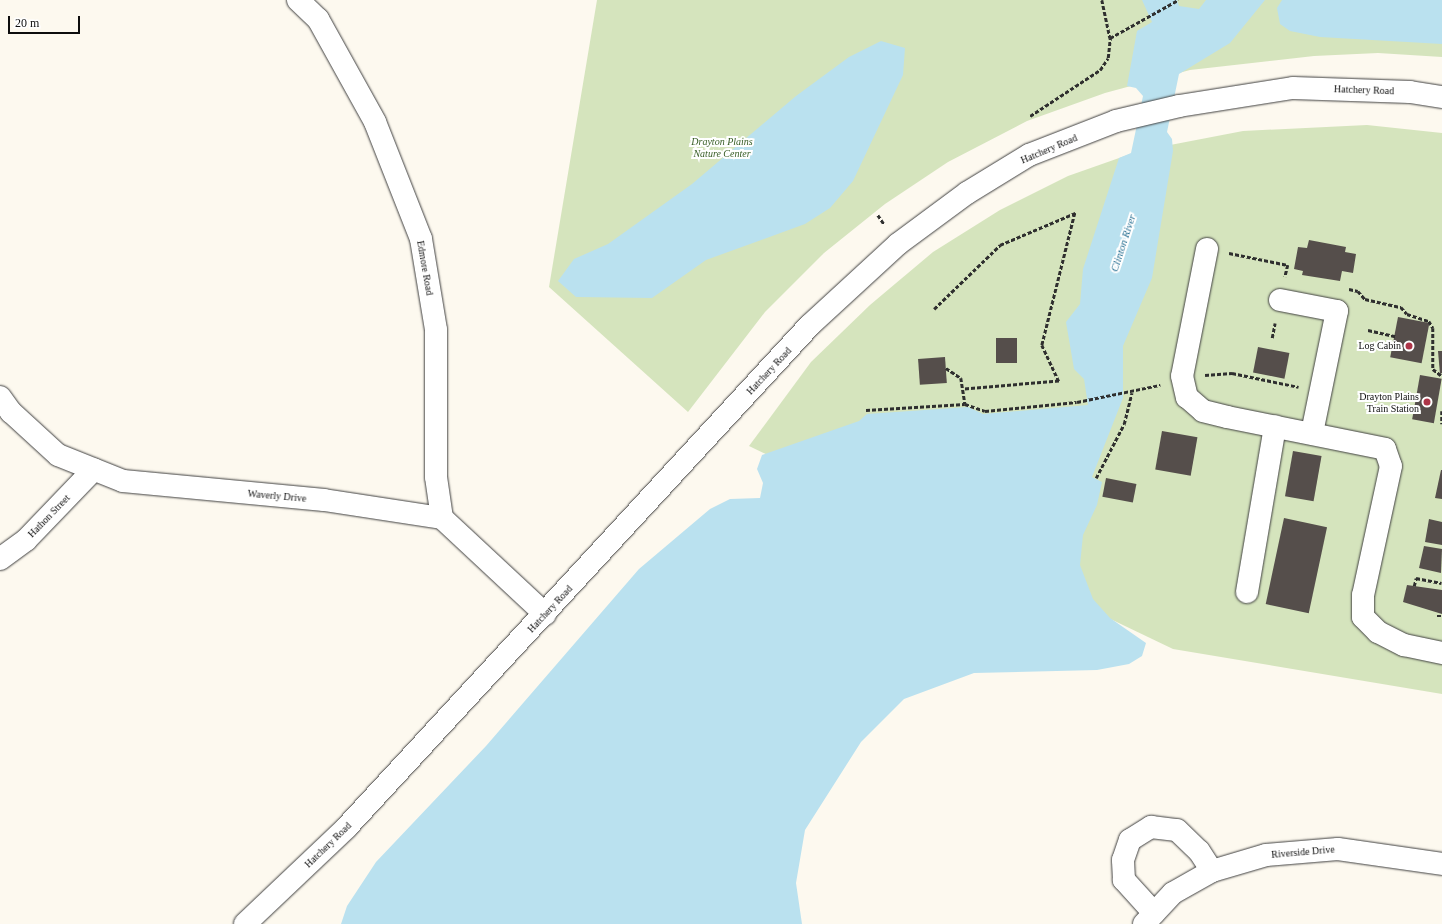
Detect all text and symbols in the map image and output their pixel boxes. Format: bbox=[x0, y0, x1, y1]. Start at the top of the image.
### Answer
scale bar bbox=[10, 8, 82, 34]
text: 20 m bbox=[15, 16, 39, 30]
street label: Hatchery Road bbox=[1334, 83, 1394, 97]
street label: Hatchery Road bbox=[1019, 132, 1079, 166]
park label: Drayton Plains Nature Center bbox=[691, 135, 753, 158]
water label: Clinton River bbox=[1108, 213, 1138, 273]
street label: Edmore Road bbox=[414, 240, 436, 296]
place label: Log Cabin bbox=[1359, 340, 1401, 352]
marker: Log Cabin bbox=[1404, 341, 1414, 351]
street label: Hatchery Road bbox=[744, 345, 794, 397]
place label: Drayton Plains Train Station bbox=[1359, 390, 1419, 414]
marker: Drayton Plains Train Station bbox=[1422, 397, 1432, 407]
street label: Waverly Drive bbox=[247, 487, 307, 505]
street label: Hathon Street bbox=[25, 492, 73, 540]
street label: Hatchery Road bbox=[525, 583, 575, 635]
street label: Hatchery Road bbox=[302, 820, 354, 870]
street label: Riverside Drive bbox=[1271, 843, 1335, 861]

